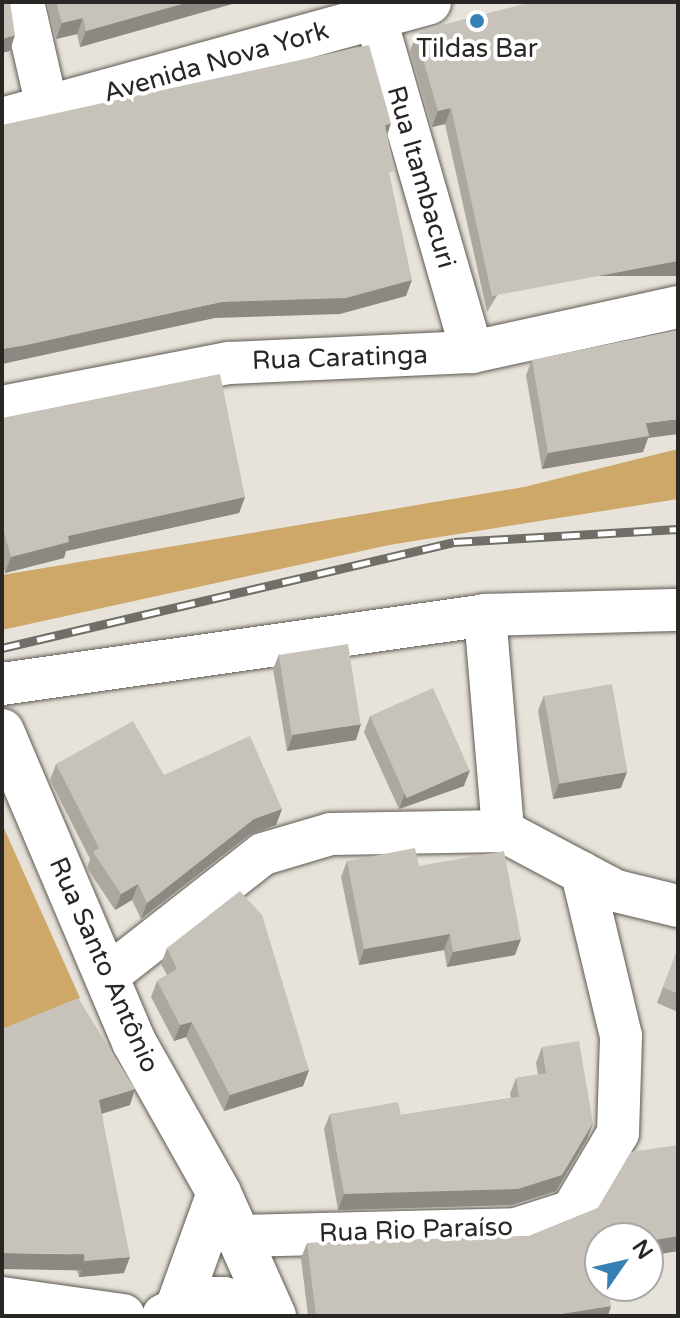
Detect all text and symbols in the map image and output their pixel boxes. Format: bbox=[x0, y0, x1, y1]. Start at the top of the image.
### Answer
marker: Tildas Bar bbox=[468, 12, 486, 30]
street label: Avenida Nova York bbox=[100, 15, 332, 109]
place label: Tildas Bar bbox=[416, 33, 538, 65]
street label: Rua Itambacuri bbox=[380, 82, 462, 272]
street label: Rua Caratinga bbox=[252, 339, 428, 377]
street label: Rua Santo Antônio bbox=[42, 852, 166, 1078]
street label: Rua Rio Paraíso bbox=[319, 1211, 513, 1249]
north arrow bbox=[584, 1222, 664, 1302]
text: N bbox=[627, 1235, 658, 1264]

